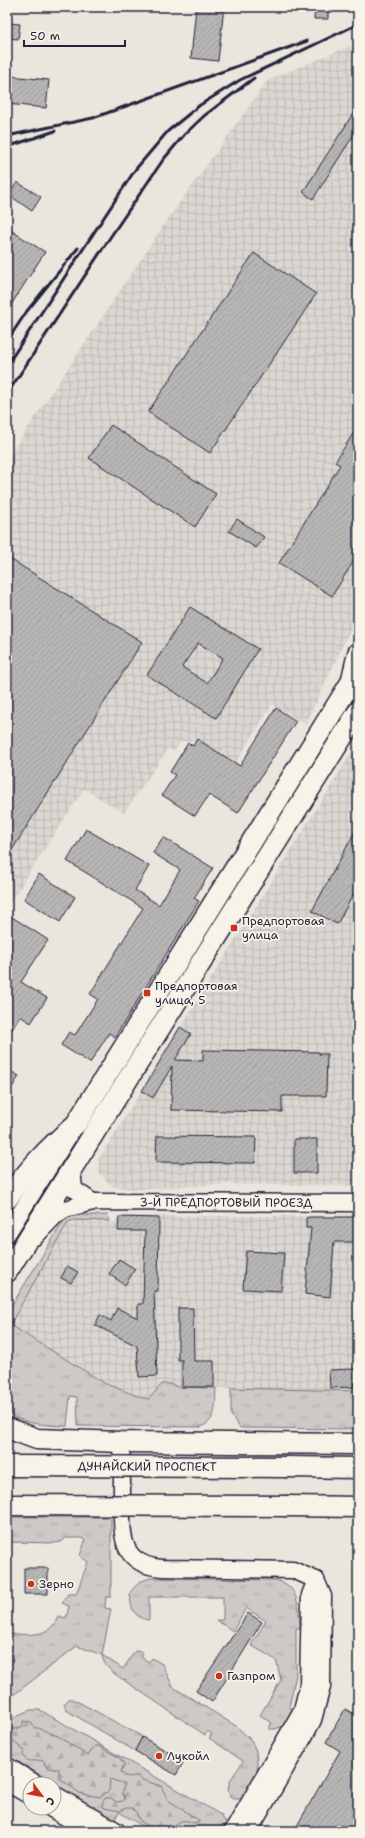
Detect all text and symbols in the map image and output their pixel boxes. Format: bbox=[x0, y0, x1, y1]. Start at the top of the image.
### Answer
scale bar bbox=[24, 22, 125, 48]
text: 50 m bbox=[30, 28, 60, 44]
place label: Предпортовая улица bbox=[242, 913, 325, 943]
marker: Предпортовая улица bbox=[229, 923, 239, 933]
place label: Предпортовая улица, 5 bbox=[155, 978, 238, 1008]
marker: Предпортовая улица, 5 bbox=[142, 988, 152, 998]
street label: 3-Й ПРЕДПОРТОВЫЙ ПРОЕЗД bbox=[140, 1194, 312, 1211]
street label: ДУНАЙСКИЙ ПРОСПЕКТ bbox=[77, 1458, 217, 1475]
place label: Зерно bbox=[39, 1576, 74, 1592]
marker: Зерно bbox=[26, 1579, 36, 1589]
place label: Газпром bbox=[227, 1668, 275, 1684]
marker: Газпром bbox=[214, 1671, 224, 1681]
place label: Лукойл bbox=[167, 1748, 210, 1764]
marker: Лукойл bbox=[154, 1751, 164, 1761]
north arrow bbox=[22, 1776, 62, 1816]
text: С bbox=[42, 1794, 58, 1808]

